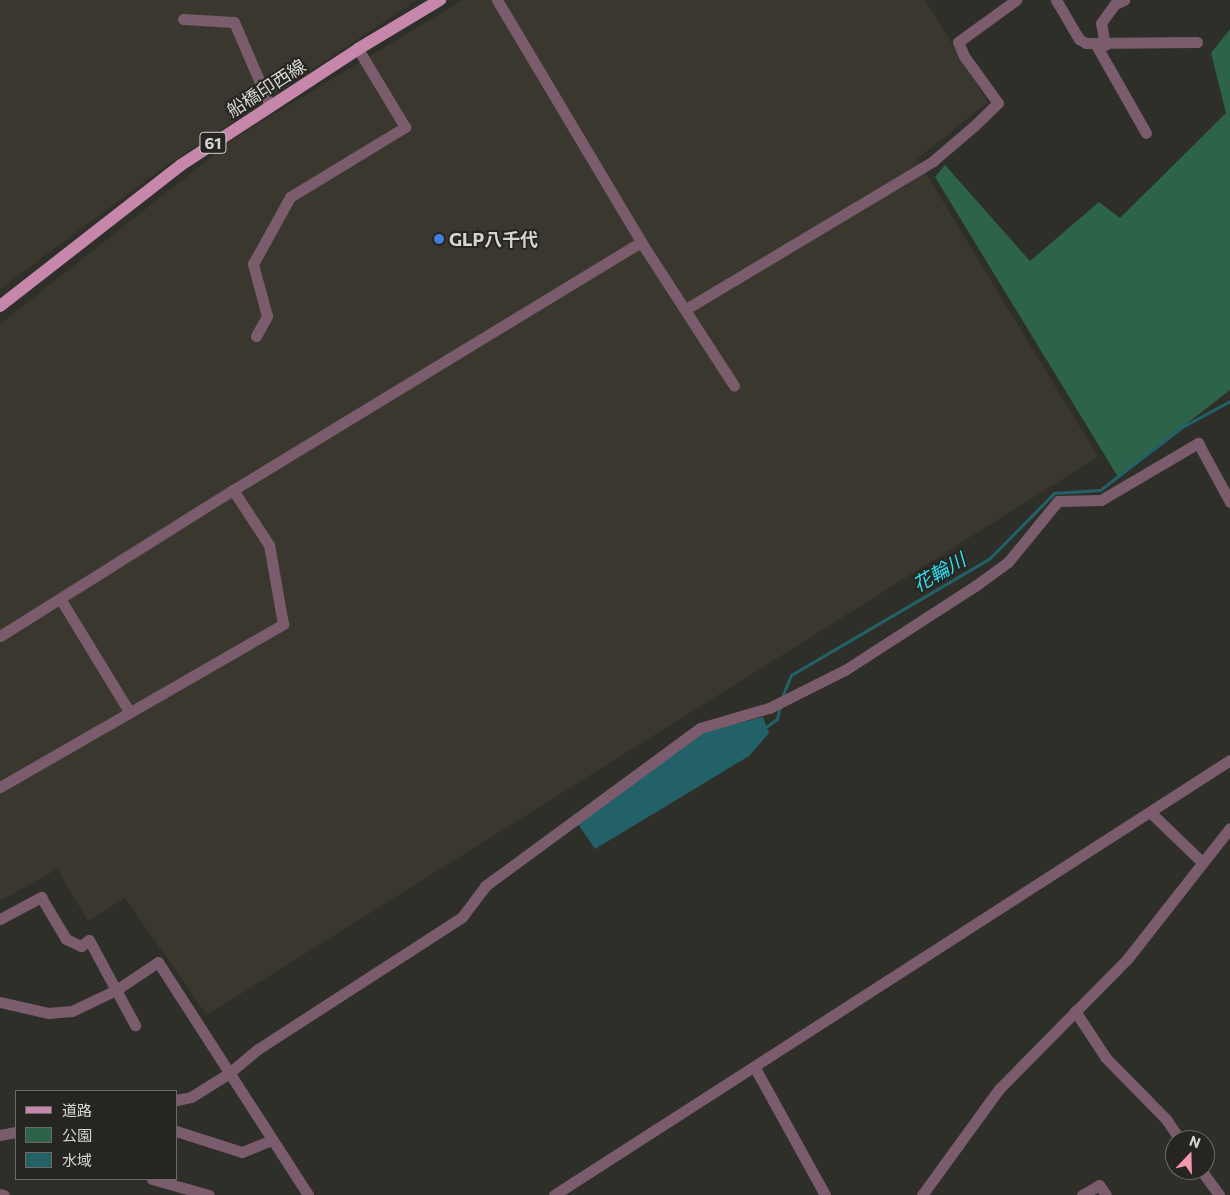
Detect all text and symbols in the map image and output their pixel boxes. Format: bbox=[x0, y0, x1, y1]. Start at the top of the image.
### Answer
street label: 船橋印西線 bbox=[222, 54, 310, 122]
road number: 61 bbox=[199, 130, 227, 156]
place label: GLP八千代 bbox=[449, 228, 538, 250]
marker: GLP八千代 bbox=[433, 233, 445, 245]
water label: 花輪川 bbox=[909, 548, 969, 596]
legend bbox=[15, 1090, 178, 1180]
text: 道路 bbox=[62, 1101, 92, 1119]
text: 公園 bbox=[62, 1126, 92, 1144]
north arrow bbox=[1165, 1130, 1215, 1180]
text: N bbox=[1187, 1132, 1203, 1151]
text: 水域 bbox=[62, 1151, 92, 1169]

